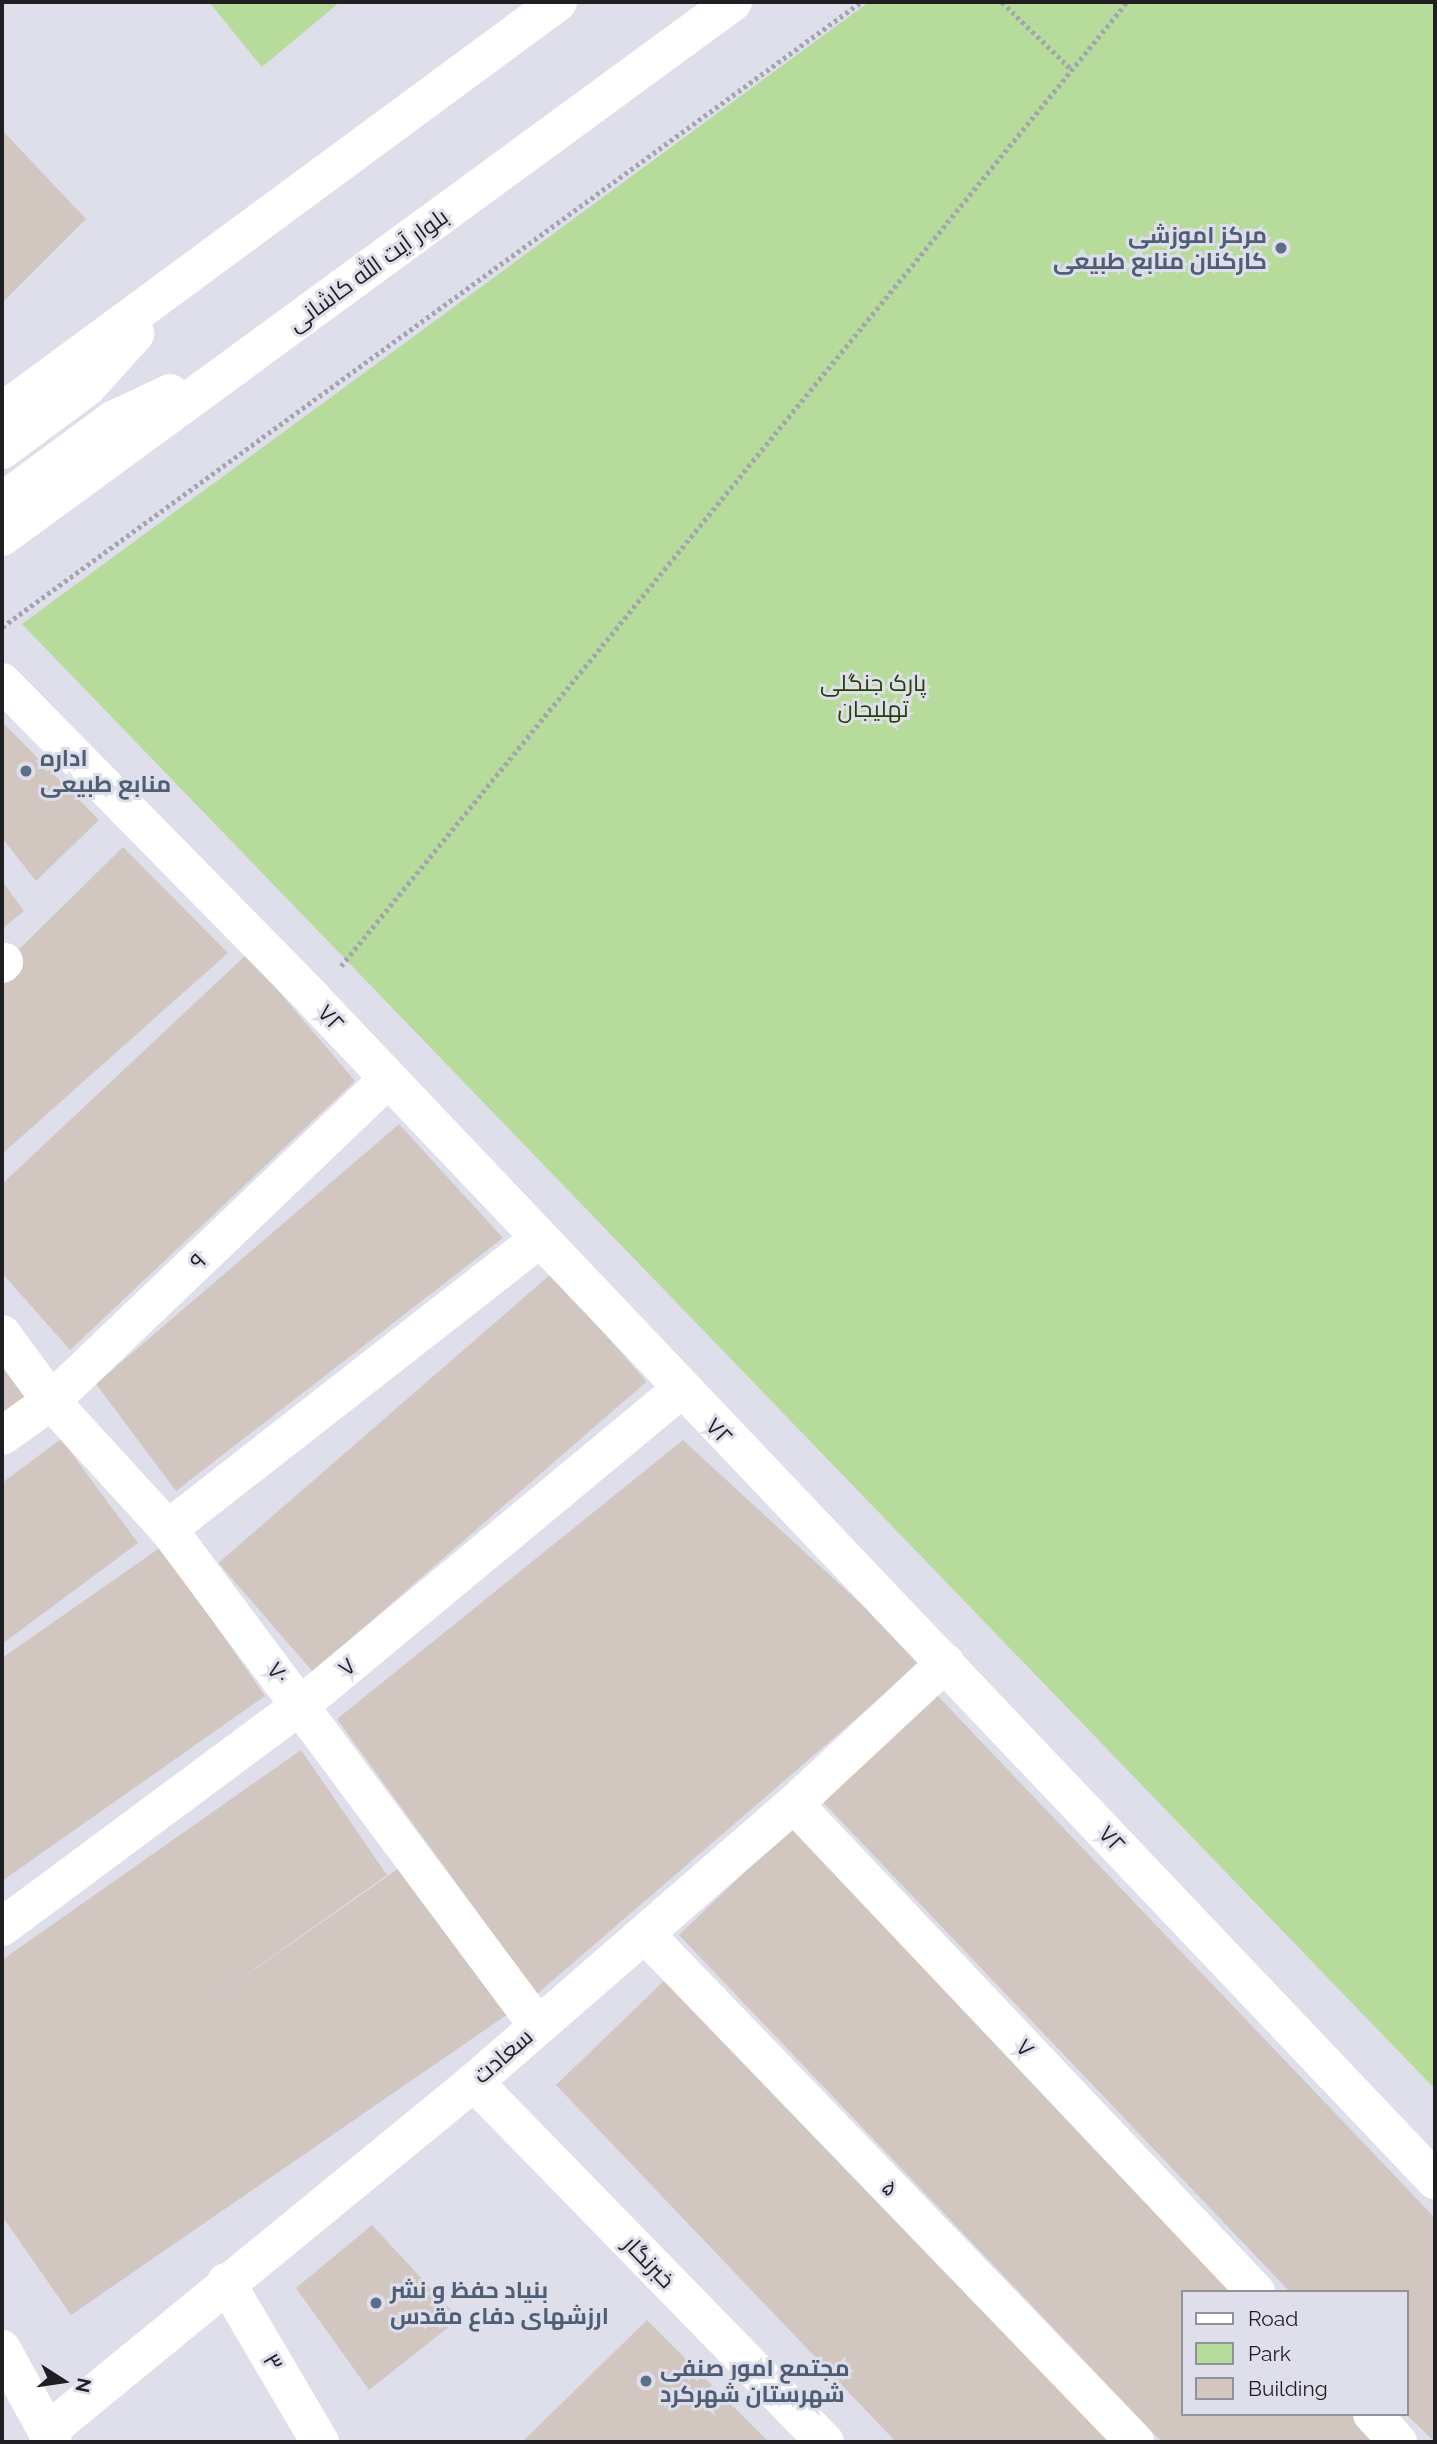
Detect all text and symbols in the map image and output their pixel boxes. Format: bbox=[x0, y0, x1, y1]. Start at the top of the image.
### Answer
street label: بلوار آیت الله کاشانی bbox=[283, 203, 453, 337]
place label: مرکز اموزشی کارکنان منابع طبیعی bbox=[1053, 221, 1267, 275]
marker: مرکز اموزشی کارکنان منابع طبیعی bbox=[1273, 240, 1289, 256]
park label: پارک جنگلی تهلیجان bbox=[820, 669, 926, 723]
place label: اداره منابع طبیعی bbox=[40, 744, 171, 798]
marker: اداره منابع طبیعی bbox=[18, 763, 34, 779]
street label: ۷۲ bbox=[312, 999, 350, 1037]
street label: ۹ bbox=[184, 1247, 212, 1275]
street label: ۷۲ bbox=[700, 1412, 738, 1450]
street label: ۷ bbox=[333, 1652, 361, 1682]
street label: ۷۰ bbox=[261, 1657, 295, 1689]
street label: ۷۲ bbox=[1093, 1820, 1131, 1858]
street label: سعادت bbox=[468, 2023, 538, 2089]
street label: ۷ bbox=[1010, 2033, 1040, 2063]
street label: ۵ bbox=[876, 2174, 904, 2202]
street label: خبرنگار bbox=[618, 2230, 680, 2294]
place label: بنیاد حفظ و نشر ارزشهای دفاع مقدس bbox=[390, 2276, 609, 2330]
legend bbox=[1182, 2290, 1409, 2416]
marker: بنیاد حفظ و نشر ارزشهای دفاع مقدس bbox=[368, 2295, 384, 2311]
text: Road bbox=[1248, 2306, 1298, 2331]
text: Park bbox=[1248, 2341, 1291, 2366]
north arrow bbox=[28, 2346, 98, 2416]
street label: ۳ bbox=[257, 2348, 289, 2376]
place label: مجتمع امور صنفی شهرستان شهرکرد bbox=[660, 2354, 850, 2408]
marker: مجتمع امور صنفی شهرستان شهرکرد bbox=[638, 2373, 654, 2389]
text: N bbox=[71, 2376, 96, 2395]
text: Building bbox=[1248, 2376, 1328, 2401]

